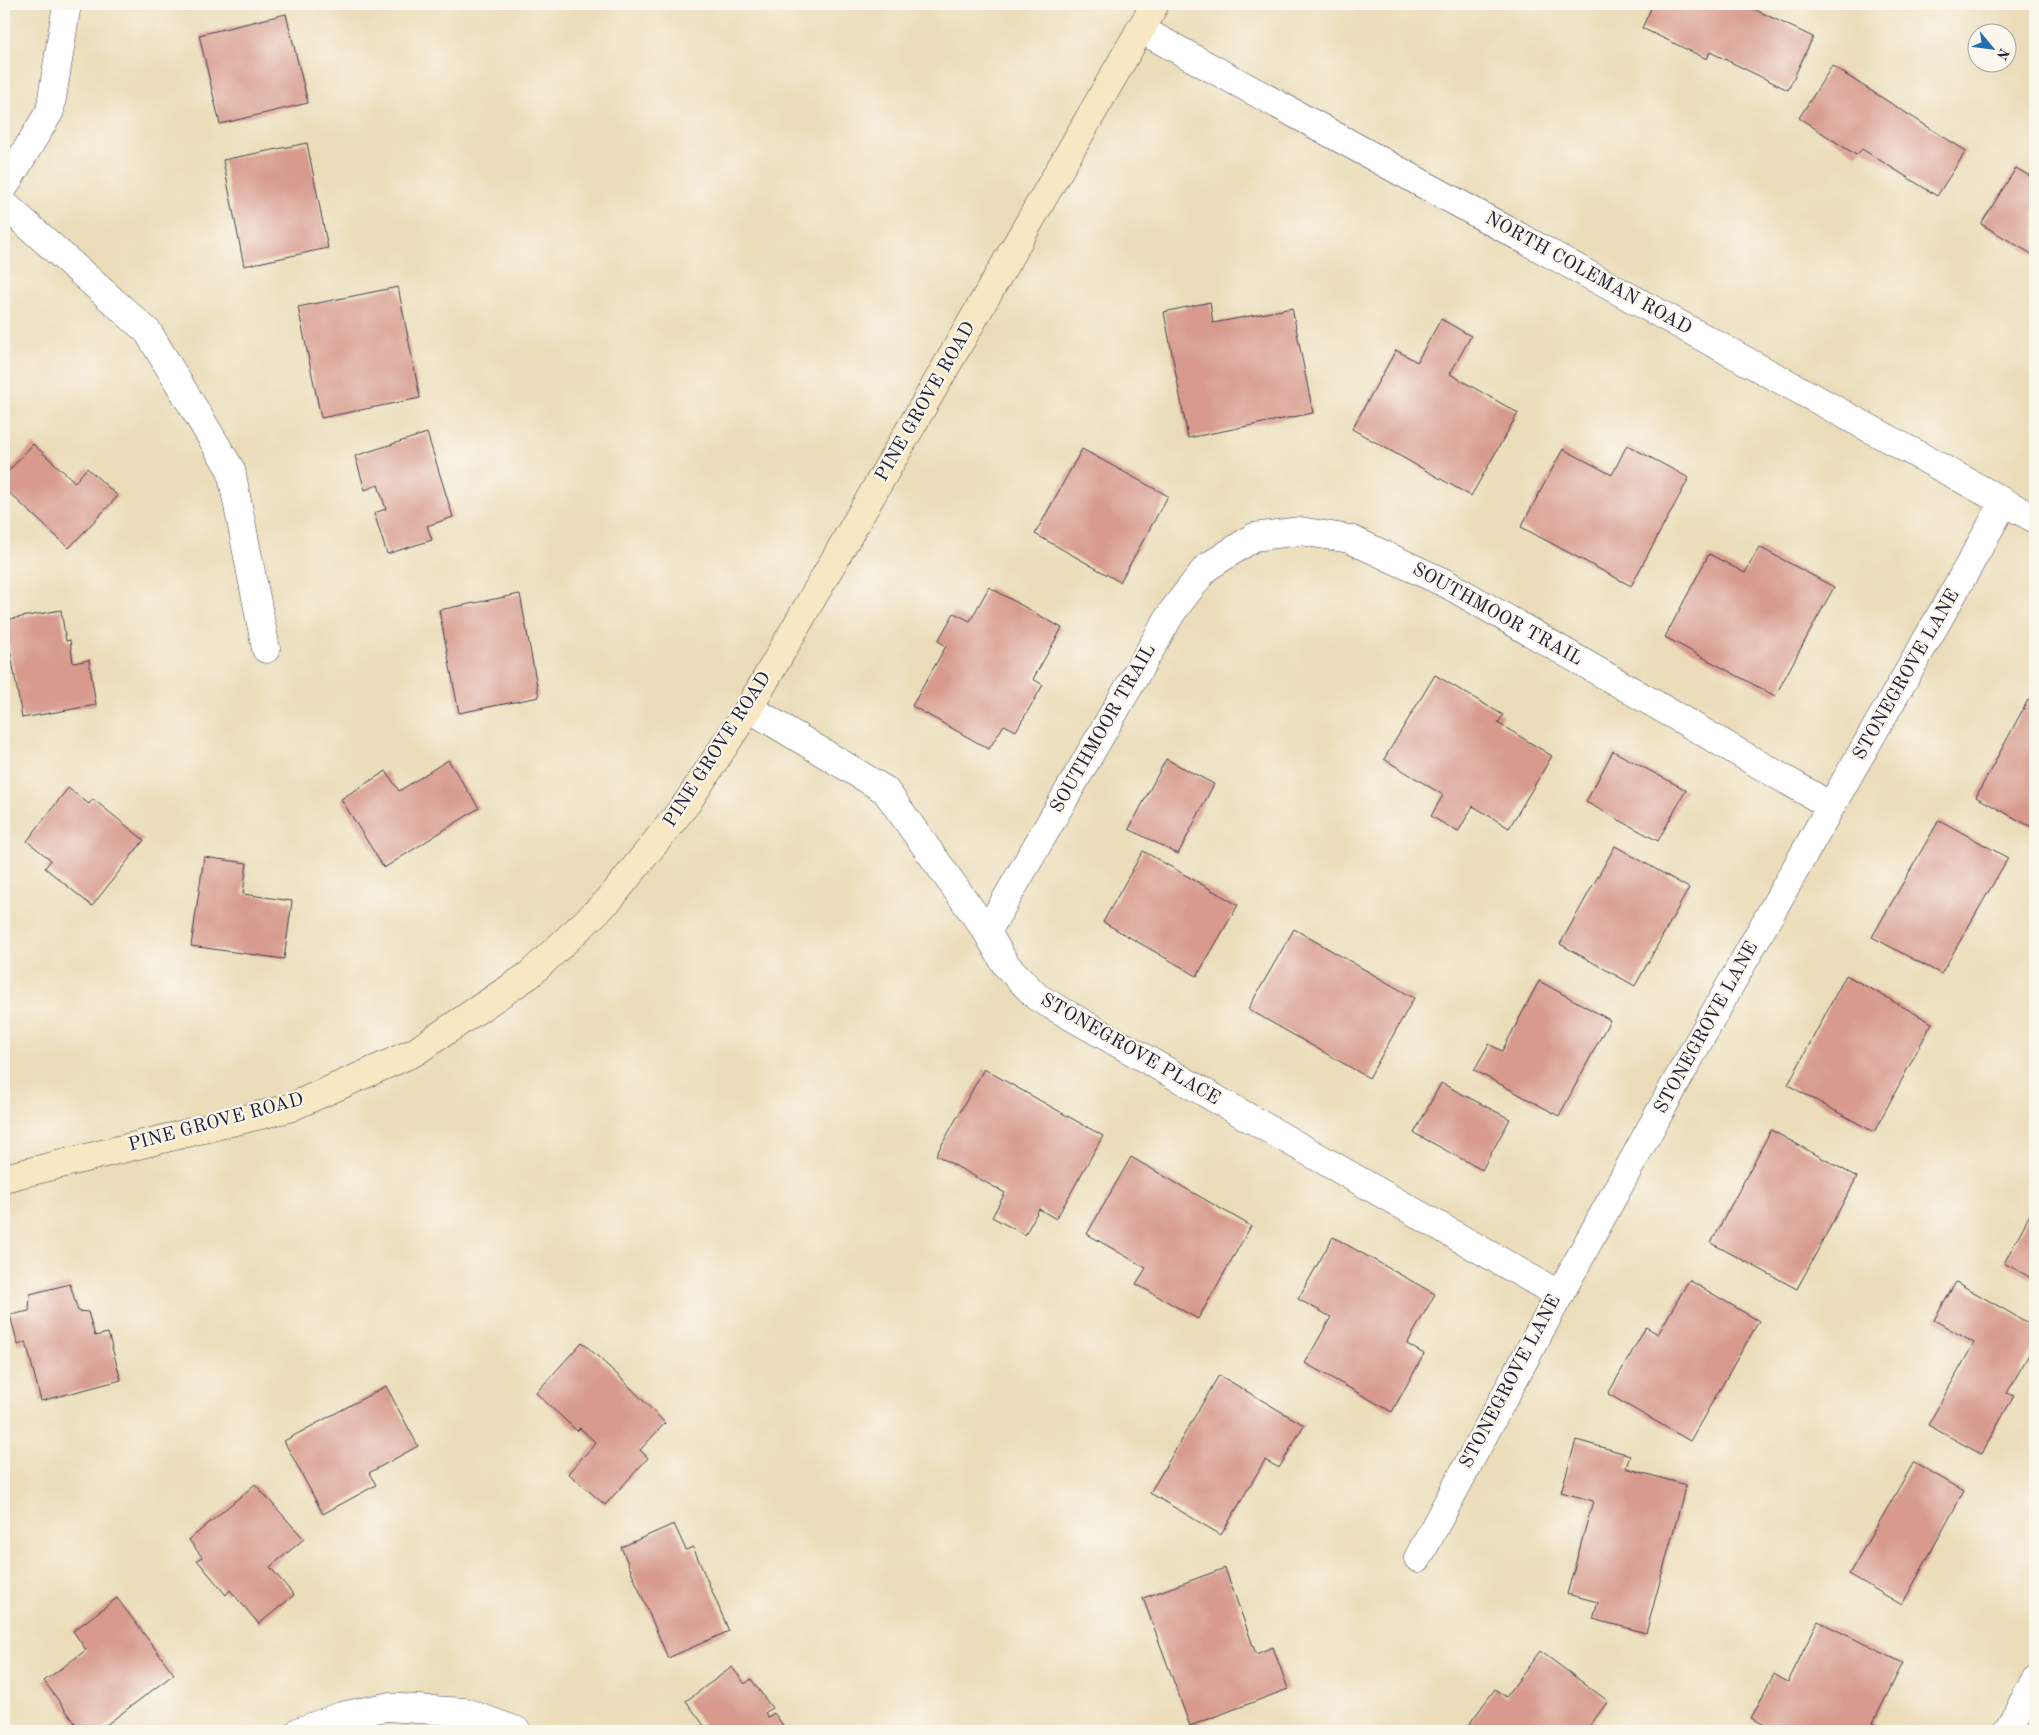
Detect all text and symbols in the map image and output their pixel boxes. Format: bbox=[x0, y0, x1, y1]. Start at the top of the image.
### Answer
north arrow bbox=[1966, 22, 2016, 72]
text: N bbox=[1994, 46, 2011, 62]
street label: NORTH COLEMAN ROAD bbox=[1482, 209, 1694, 339]
street label: PINE GROVE ROAD bbox=[873, 319, 979, 485]
street label: SOUTHMOOR TRAIL bbox=[1409, 560, 1585, 670]
street label: STONEGROVE LANE bbox=[1850, 586, 1964, 764]
street label: SOUTHMOOR TRAIL bbox=[1048, 641, 1160, 817]
street label: PINE GROVE ROAD bbox=[661, 669, 775, 831]
street label: STONEGROVE LANE bbox=[1652, 939, 1762, 1117]
street label: STONEGROVE PLACE bbox=[1037, 991, 1223, 1109]
street label: PINE GROVE ROAD bbox=[126, 1090, 306, 1156]
street label: STONEGROVE LANE bbox=[1457, 1292, 1565, 1472]

